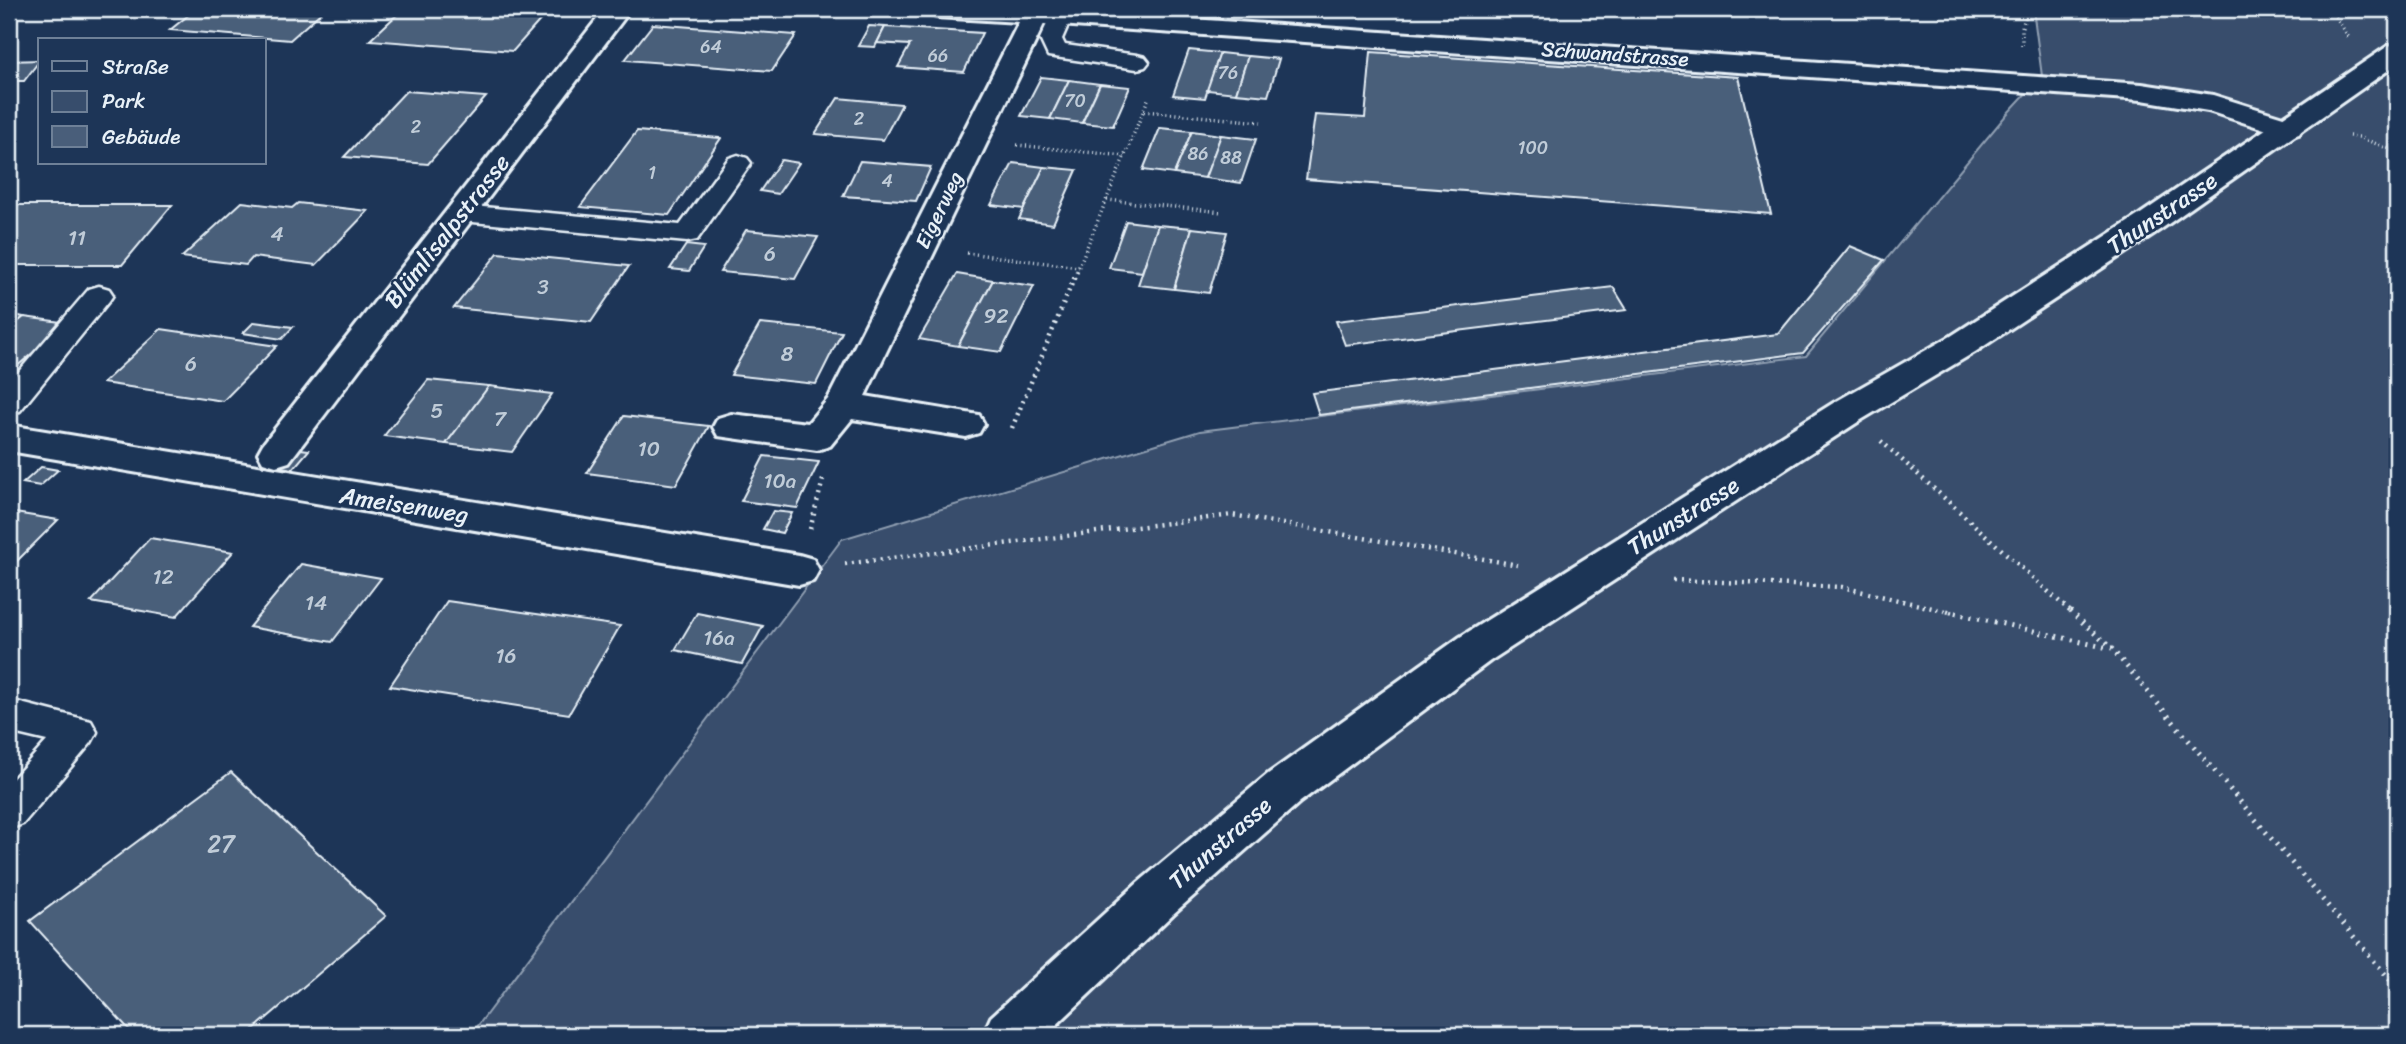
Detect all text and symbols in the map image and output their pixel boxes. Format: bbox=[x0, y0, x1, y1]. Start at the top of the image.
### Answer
street label: Schwandstrasse bbox=[1540, 30, 1690, 78]
house number: 64 bbox=[700, 31, 722, 63]
legend bbox=[38, 38, 266, 164]
house number: 66 bbox=[928, 40, 948, 72]
text: Straße bbox=[102, 48, 169, 86]
house number: 76 bbox=[1218, 57, 1238, 89]
text: Park bbox=[102, 82, 145, 120]
house number: 70 bbox=[1064, 85, 1086, 117]
house number: 2 bbox=[854, 103, 864, 135]
house number: 2 bbox=[411, 111, 421, 143]
text: Gebäude bbox=[102, 118, 180, 156]
house number: 100 bbox=[1518, 132, 1548, 164]
house number: 86 bbox=[1187, 138, 1209, 170]
house number: 88 bbox=[1220, 142, 1242, 174]
street label: Blümlisalpstrasse bbox=[373, 144, 521, 318]
house number: 1 bbox=[648, 157, 656, 189]
street label: Thunstrasse bbox=[2098, 160, 2226, 266]
street label: Eigerweg bbox=[904, 164, 974, 255]
house number: 4 bbox=[881, 165, 893, 197]
house number: 4 bbox=[270, 215, 284, 253]
house number: 11 bbox=[68, 219, 86, 257]
house number: 6 bbox=[764, 235, 776, 273]
house number: 3 bbox=[537, 268, 549, 306]
house number: 92 bbox=[983, 297, 1009, 335]
house number: 8 bbox=[781, 335, 794, 373]
house number: 6 bbox=[185, 345, 197, 383]
house number: 5 bbox=[431, 392, 444, 430]
house number: 7 bbox=[494, 400, 508, 438]
house number: 10 bbox=[638, 430, 660, 468]
house number: 10a bbox=[764, 462, 797, 500]
street label: Thunstrasse bbox=[1618, 464, 1748, 567]
street label: Ameisenweg bbox=[336, 474, 471, 536]
house number: 12 bbox=[152, 558, 174, 596]
house number: 14 bbox=[305, 584, 327, 622]
house number: 16a bbox=[703, 619, 735, 657]
house number: 16 bbox=[496, 637, 516, 675]
street label: Thunstrasse bbox=[1159, 785, 1282, 900]
house number: 27 bbox=[207, 823, 236, 865]

